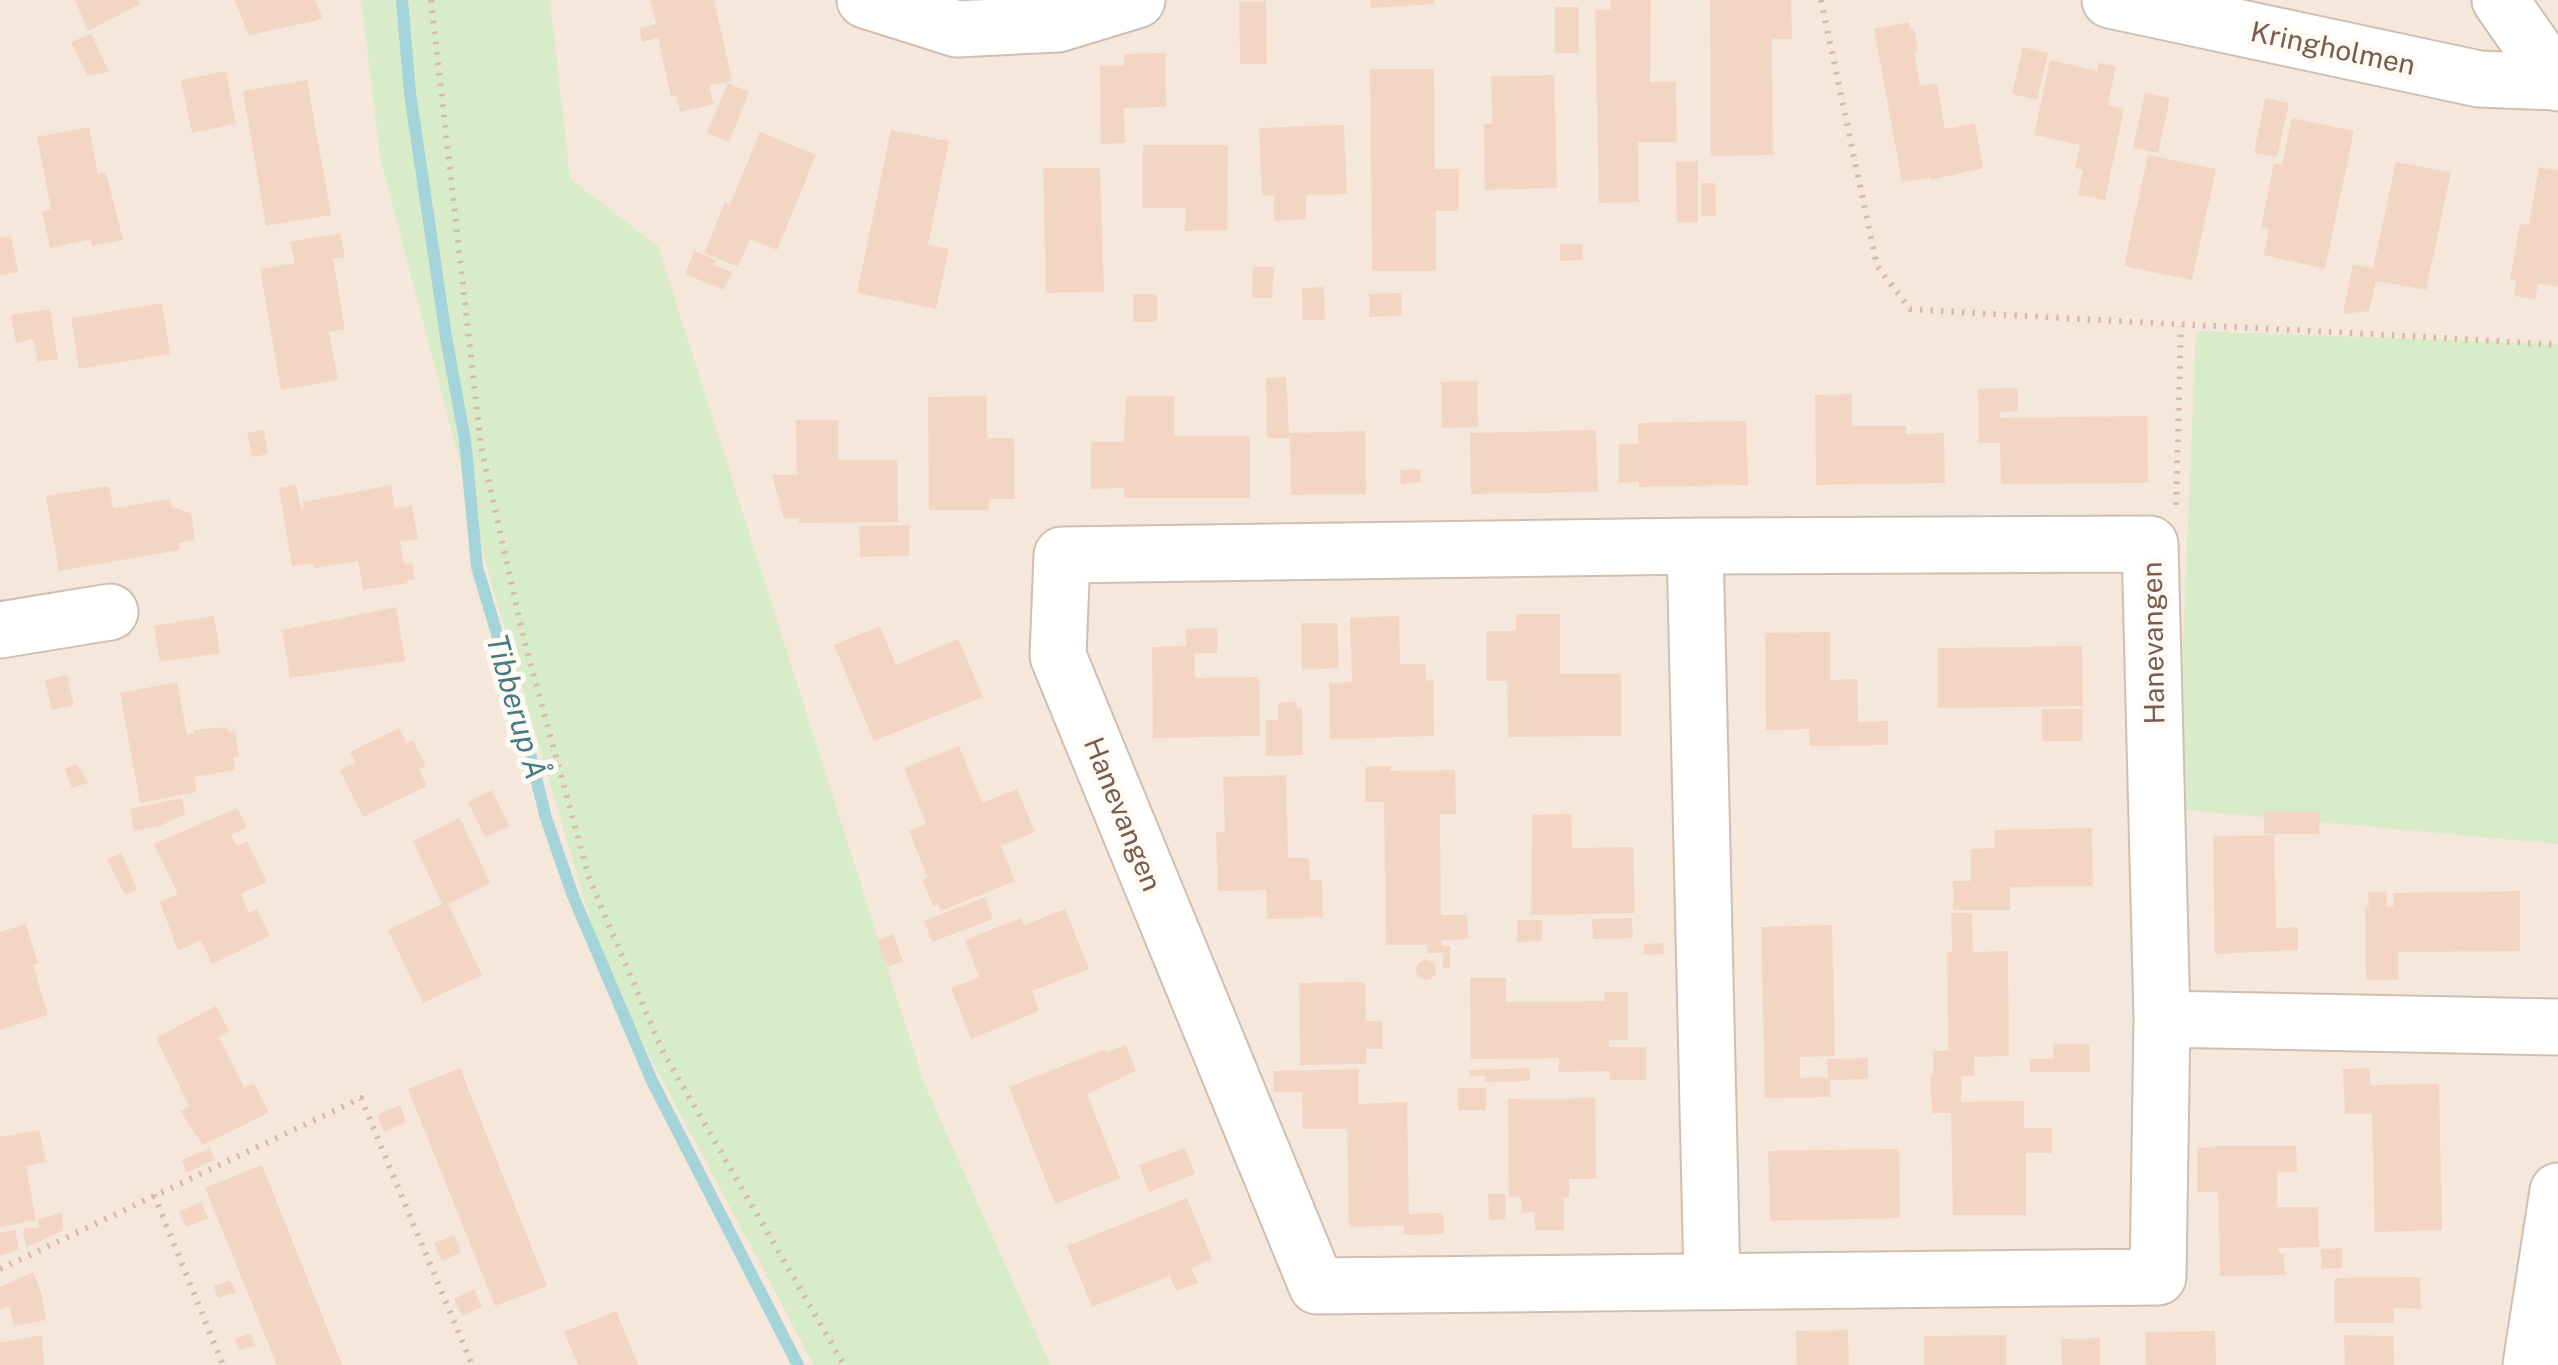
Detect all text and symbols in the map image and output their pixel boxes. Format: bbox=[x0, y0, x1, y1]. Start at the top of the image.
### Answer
street label: Kringholmen bbox=[2248, 14, 2418, 81]
street label: Hanevangen bbox=[2135, 561, 2170, 725]
water label: Tibberup Å bbox=[479, 630, 557, 783]
street label: Hanevangen bbox=[1078, 732, 1169, 896]

